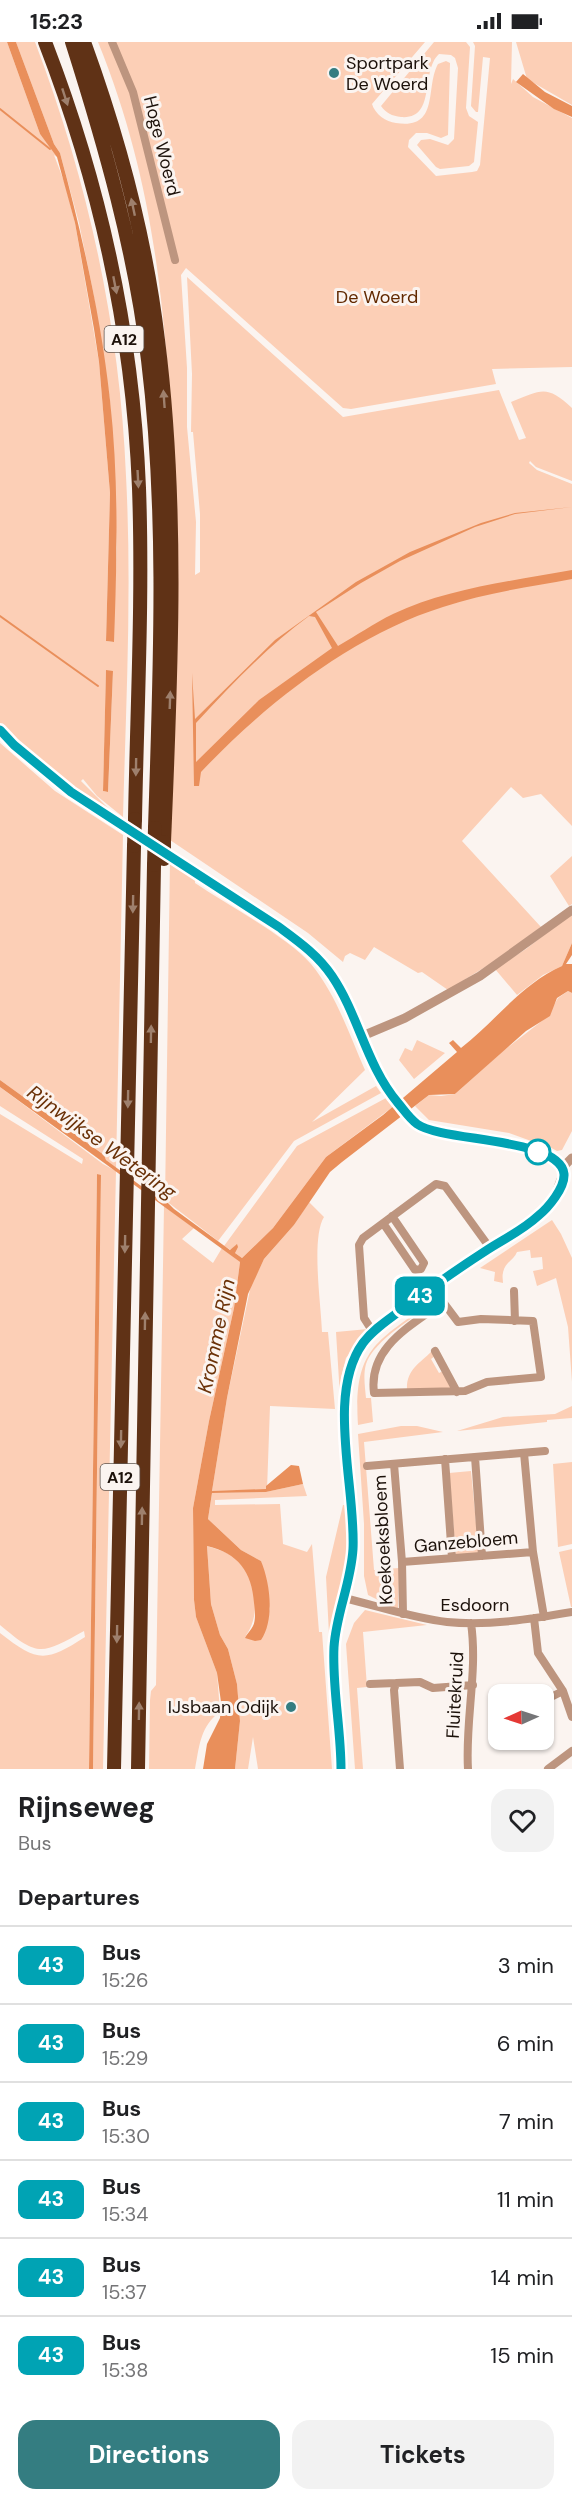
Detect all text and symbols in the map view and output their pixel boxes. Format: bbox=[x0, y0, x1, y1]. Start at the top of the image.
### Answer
text: 15:23 bbox=[30, 7, 83, 36]
place label: Sportpark De Woerd bbox=[346, 51, 429, 96]
marker: Sportpark De Woerd bbox=[327, 66, 341, 80]
one-way arrow bbox=[60, 88, 70, 106]
street label: Hoge Woerd bbox=[138, 93, 186, 199]
one-way arrow bbox=[128, 197, 138, 216]
one-way arrow bbox=[111, 276, 120, 295]
park label: De Woerd bbox=[336, 285, 418, 309]
road number: A12 bbox=[104, 326, 144, 352]
one-way arrow bbox=[159, 390, 169, 409]
one-way arrow bbox=[133, 469, 143, 488]
one-way arrow bbox=[165, 690, 174, 709]
one-way arrow bbox=[131, 758, 141, 777]
one-way arrow bbox=[128, 895, 138, 914]
one-way arrow bbox=[146, 1024, 155, 1043]
water label: Rijnwijkse Wetering bbox=[22, 1079, 183, 1205]
one-way arrow bbox=[124, 1089, 133, 1108]
unlabelled marker bbox=[525, 1139, 551, 1165]
one-way arrow bbox=[121, 1235, 130, 1254]
water label: Kromme Rijn bbox=[191, 1276, 241, 1396]
line badge: 43 bbox=[393, 1276, 447, 1316]
text: 43 bbox=[407, 1282, 433, 1310]
one-way arrow bbox=[140, 1311, 150, 1330]
one-way arrow bbox=[116, 1430, 126, 1449]
road number: A12 bbox=[100, 1464, 140, 1490]
street label: Koekoeksbloem bbox=[368, 1474, 398, 1606]
one-way arrow bbox=[137, 1506, 147, 1525]
street label: Ganzebloem bbox=[413, 1525, 519, 1559]
street label: Esdoorn bbox=[441, 1593, 509, 1617]
one-way arrow bbox=[112, 1625, 122, 1644]
street label: Fluitekruid bbox=[441, 1651, 469, 1739]
north arrow bbox=[488, 1684, 554, 1750]
map controls bbox=[488, 1684, 554, 1750]
place label: IJsbaan Odijk bbox=[168, 1695, 279, 1719]
marker: IJsbaan Odijk bbox=[284, 1700, 298, 1714]
one-way arrow bbox=[134, 1701, 144, 1720]
text: Rijnseweg bbox=[18, 1789, 155, 1826]
button: heart bbox=[491, 1789, 554, 1852]
text: Bus bbox=[18, 1830, 52, 1856]
text: Departures bbox=[18, 1883, 140, 1912]
text: Bus bbox=[102, 1938, 141, 1967]
text: 43 bbox=[38, 1951, 64, 1979]
text: 3 min bbox=[498, 1951, 554, 1980]
text: 15:26 bbox=[102, 1967, 149, 1993]
text: Bus bbox=[102, 2016, 141, 2045]
text: 43 bbox=[38, 2029, 64, 2057]
text: 6 min bbox=[497, 2029, 554, 2058]
text: 15:29 bbox=[102, 2045, 148, 2071]
text: Bus bbox=[102, 2094, 141, 2123]
text: 43 bbox=[38, 2107, 64, 2135]
text: 7 min bbox=[499, 2107, 554, 2136]
text: 15:30 bbox=[102, 2123, 150, 2149]
text: Bus bbox=[102, 2172, 141, 2201]
text: 43 bbox=[38, 2185, 64, 2213]
text: 11 min bbox=[497, 2185, 554, 2214]
text: 15:34 bbox=[102, 2201, 148, 2227]
text: Bus bbox=[102, 2250, 141, 2279]
text: 43 bbox=[38, 2263, 64, 2291]
text: 14 min bbox=[490, 2263, 554, 2292]
text: 15:37 bbox=[102, 2279, 147, 2305]
text: Bus bbox=[102, 2328, 141, 2357]
text: 43 bbox=[38, 2341, 64, 2369]
text: 15 min bbox=[490, 2341, 554, 2370]
text: 15:38 bbox=[102, 2357, 148, 2383]
button: Directions bbox=[18, 2420, 280, 2489]
button: Tickets bbox=[292, 2420, 554, 2489]

